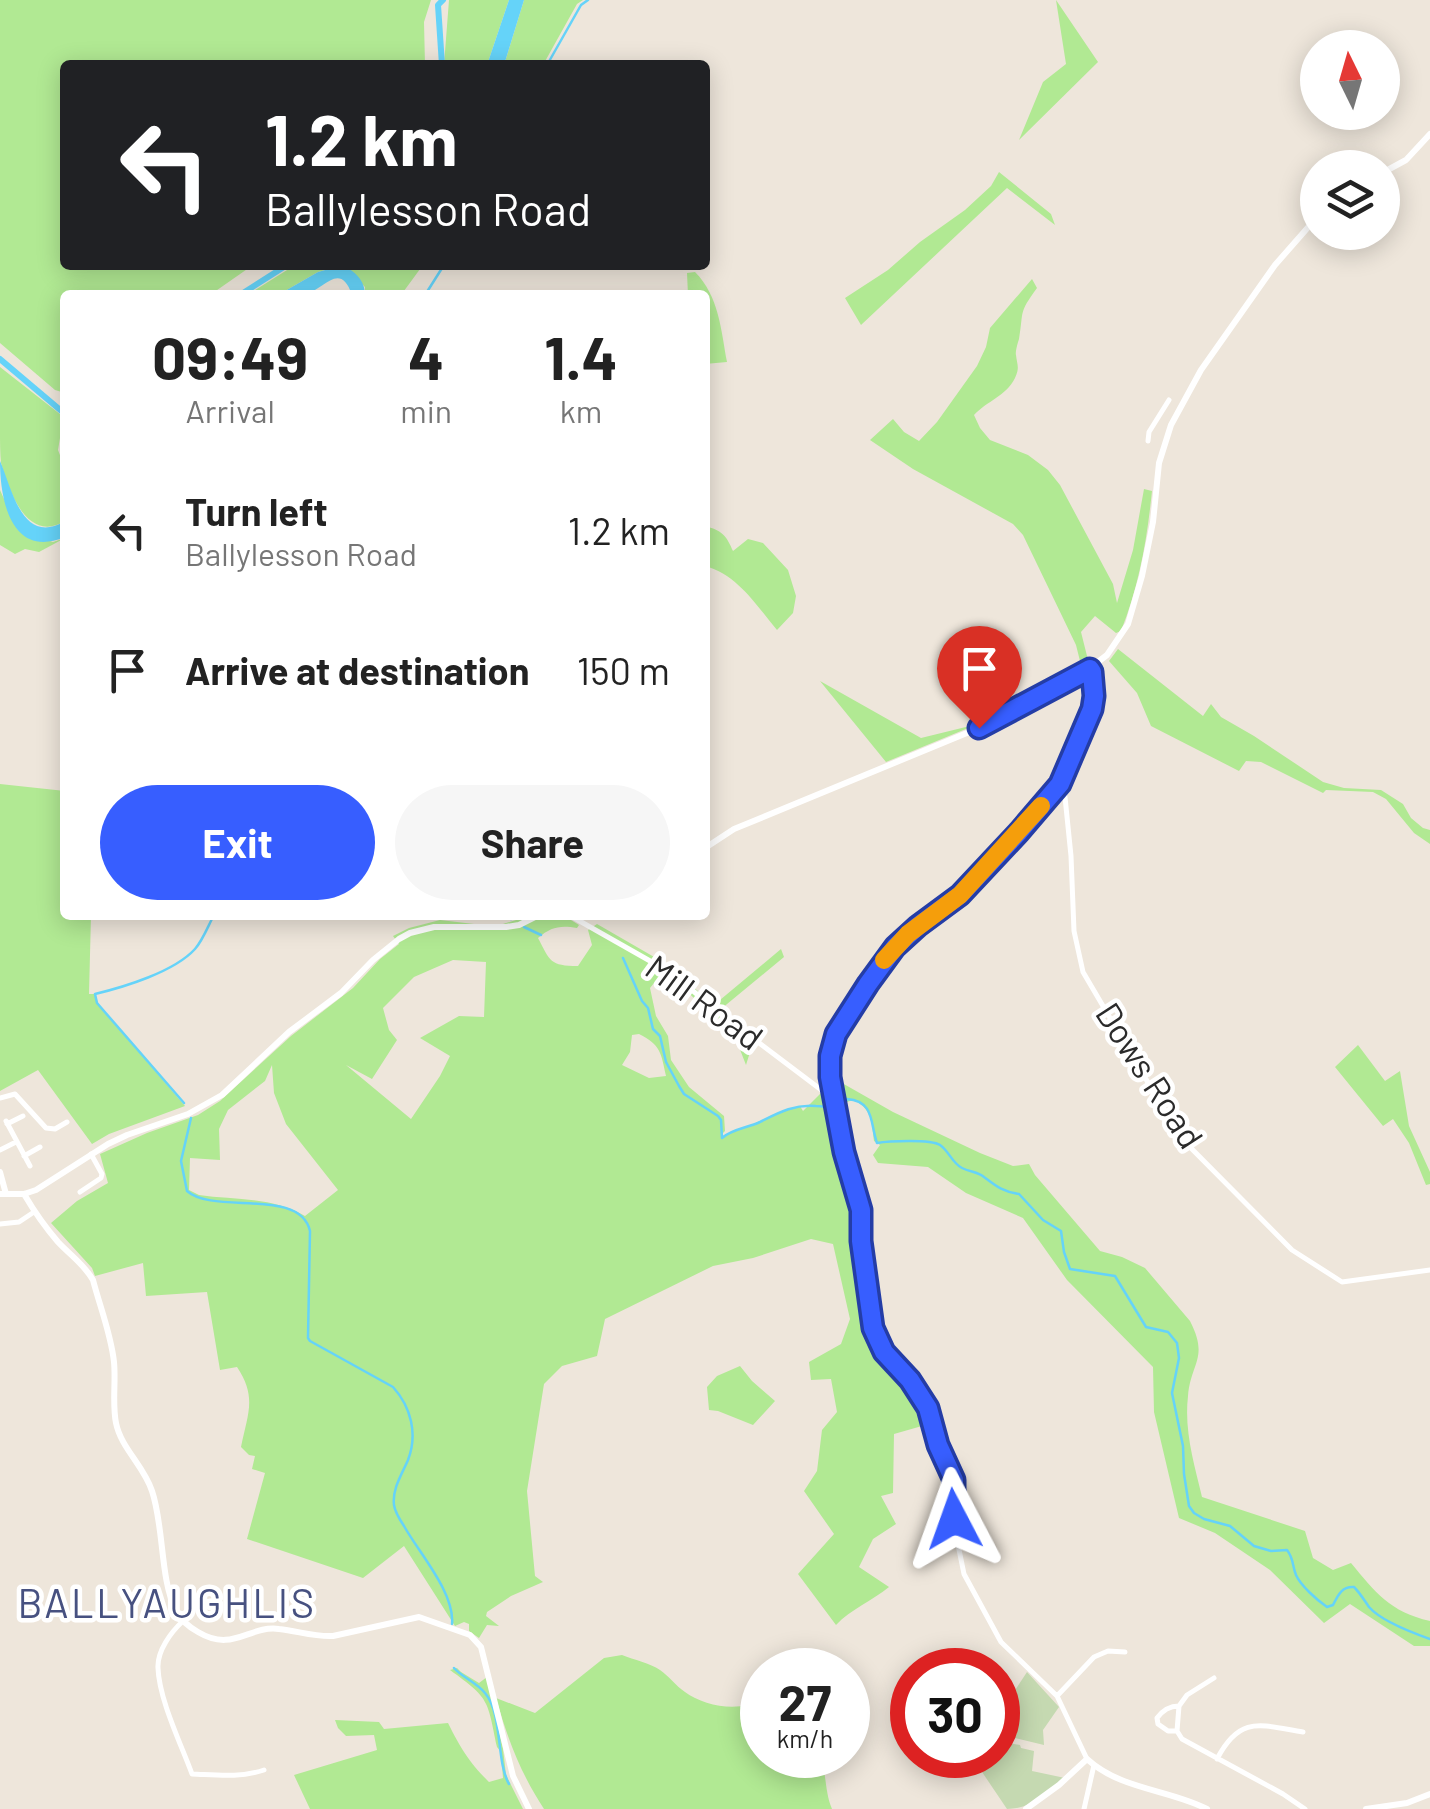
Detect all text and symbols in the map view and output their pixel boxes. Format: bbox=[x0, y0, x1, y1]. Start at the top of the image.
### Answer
north arrow bbox=[1300, 30, 1400, 130]
map controls bbox=[1300, 30, 1400, 250]
text: 1.2 km bbox=[265, 96, 458, 180]
icon: left bbox=[100, 100, 230, 230]
button: layers bbox=[1300, 150, 1400, 250]
text: Ballylesson Road bbox=[265, 181, 591, 235]
text: 09:49 bbox=[152, 320, 308, 392]
text: 4 bbox=[408, 320, 444, 392]
text: 1.4 bbox=[544, 320, 618, 392]
text: Arrival bbox=[185, 391, 275, 429]
text: min bbox=[400, 391, 452, 429]
text: km bbox=[560, 391, 602, 429]
text: Turn left bbox=[185, 488, 328, 534]
icon: left bbox=[100, 503, 155, 558]
text: 1.2 km bbox=[568, 507, 670, 553]
text: Ballylesson Road bbox=[185, 534, 417, 572]
pin bbox=[937, 626, 1022, 729]
icon: arrive bbox=[952, 641, 1007, 696]
icon: arrive bbox=[100, 643, 155, 698]
text: Arrive at destination bbox=[185, 647, 530, 693]
text: 150 m bbox=[577, 647, 670, 693]
button: Exit bbox=[100, 785, 375, 900]
button: Share bbox=[395, 785, 670, 900]
street label: Mill Road bbox=[638, 945, 772, 1058]
street label: Dows Road bbox=[1088, 994, 1213, 1156]
position arrow bbox=[902, 1467, 1006, 1571]
district label: BALLYAUGHLIS bbox=[18, 1578, 317, 1626]
speed limit sign: 30 bbox=[890, 1648, 1020, 1778]
text: 27 bbox=[779, 1671, 831, 1731]
text: km/h bbox=[777, 1723, 833, 1753]

